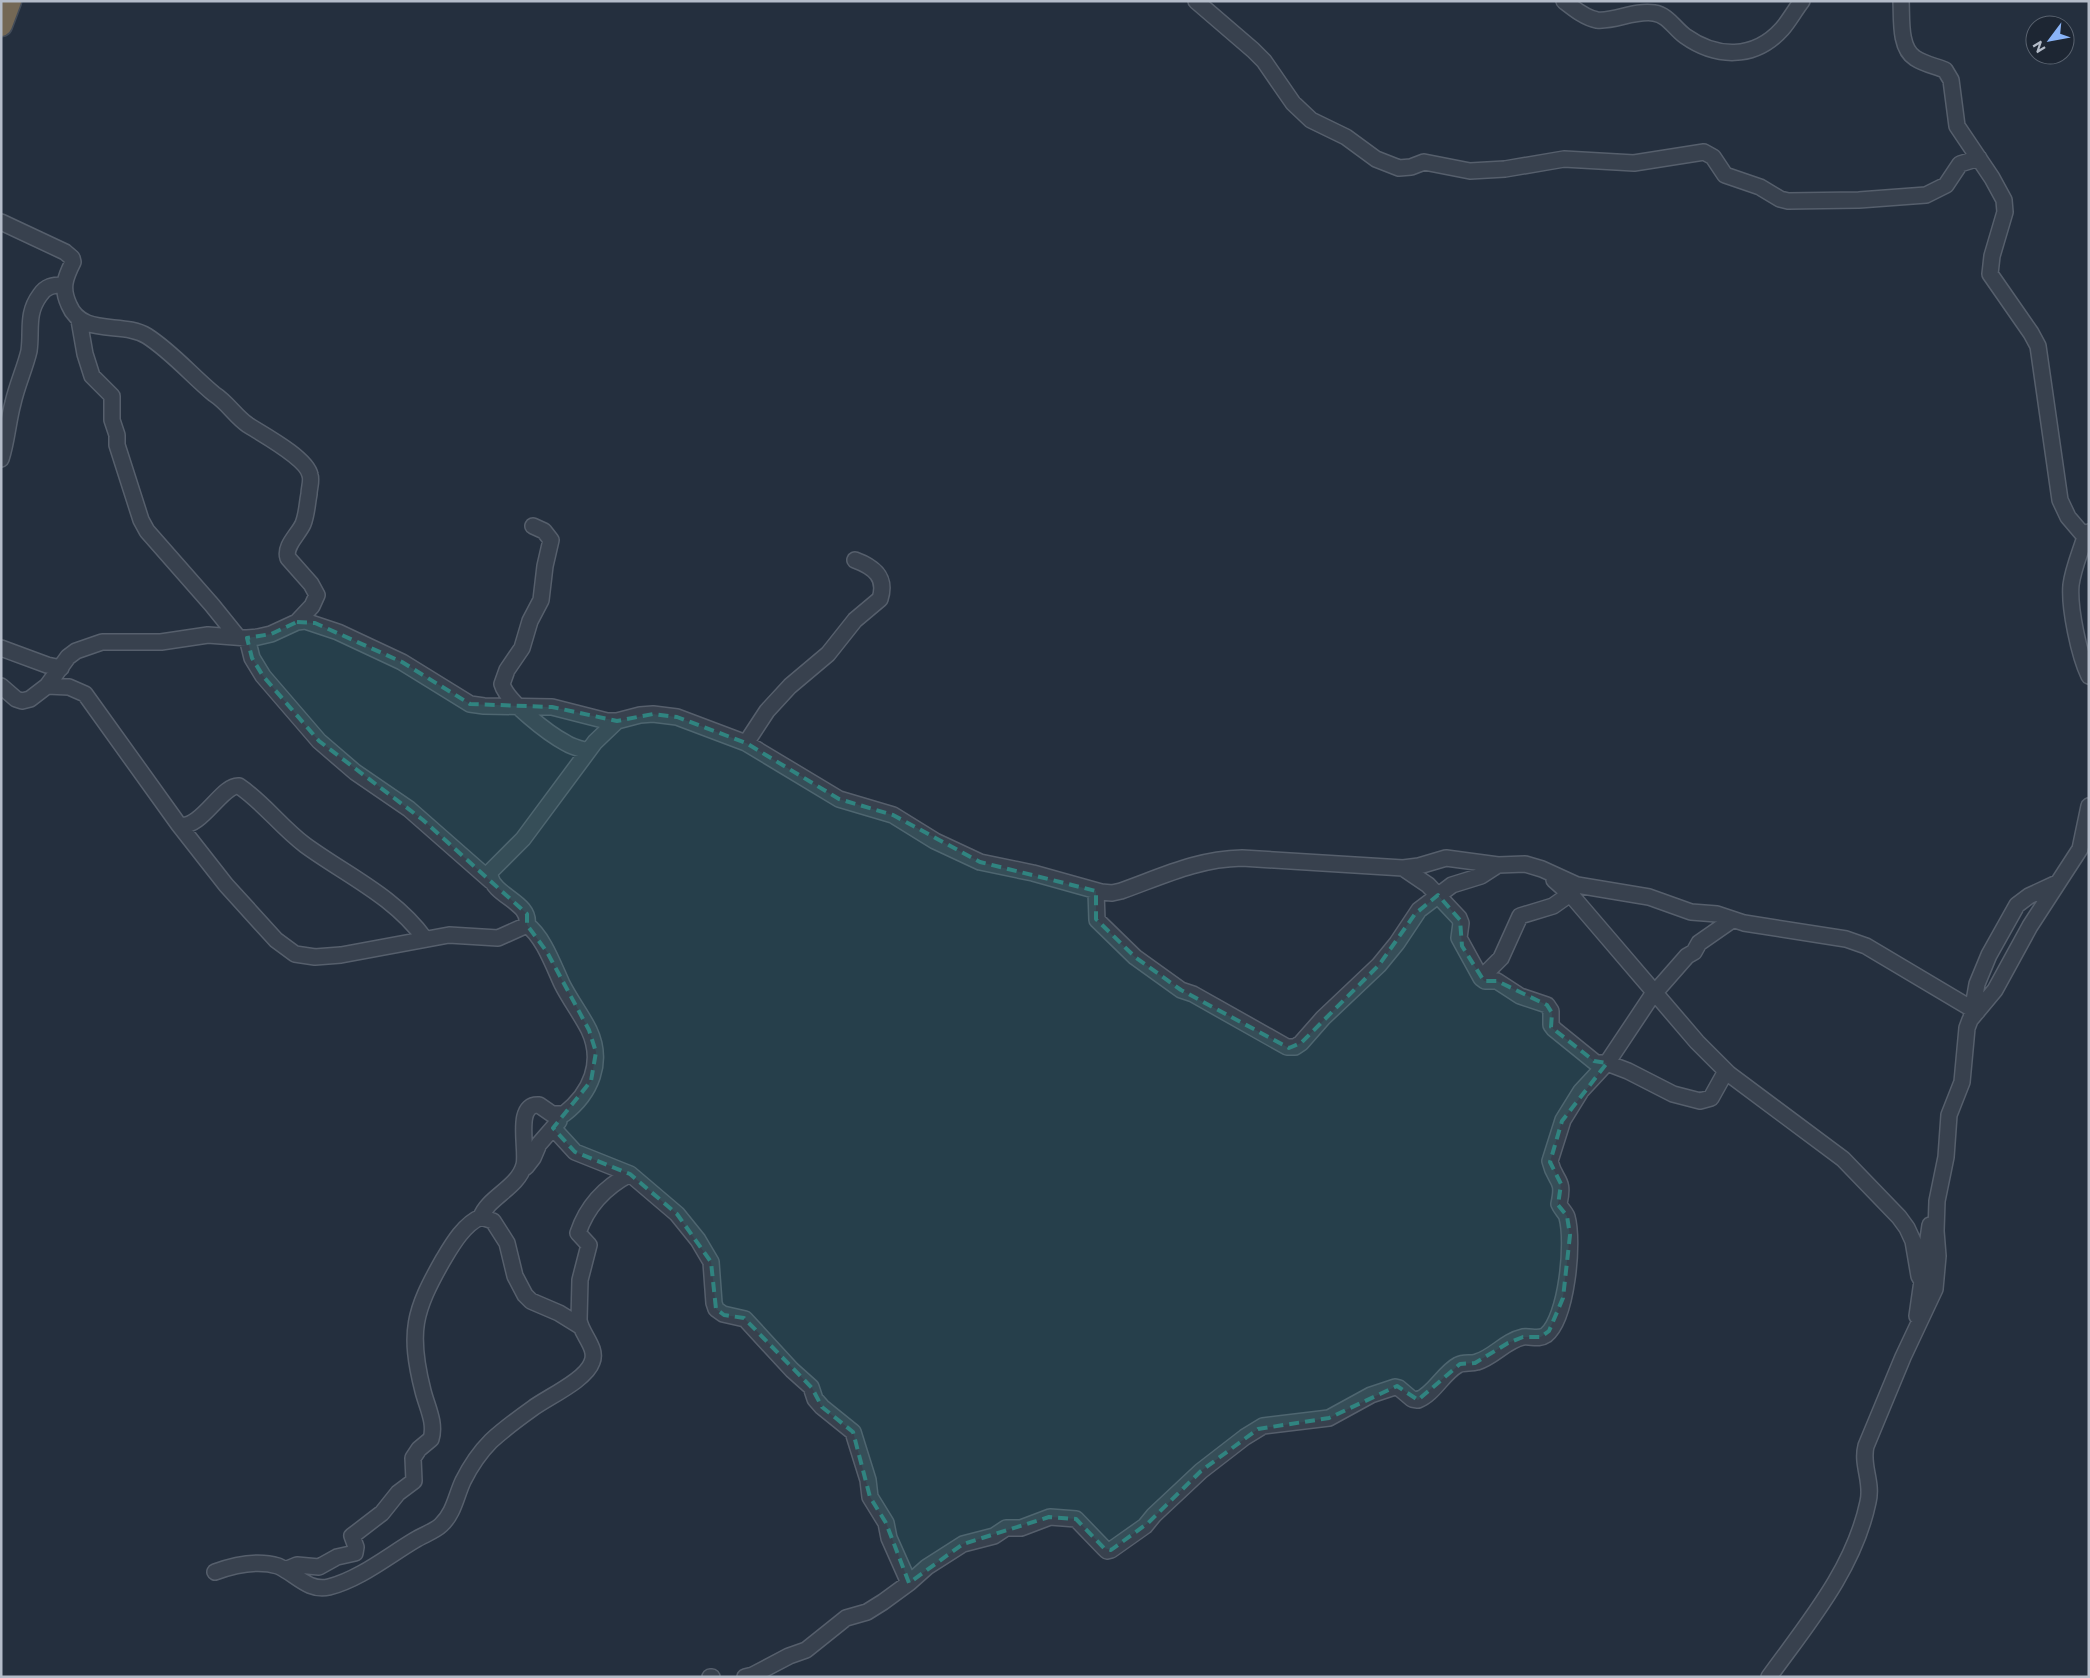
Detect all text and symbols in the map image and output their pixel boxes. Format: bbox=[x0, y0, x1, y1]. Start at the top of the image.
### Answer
north arrow bbox=[2025, 15, 2075, 65]
text: N bbox=[2028, 37, 2050, 56]

